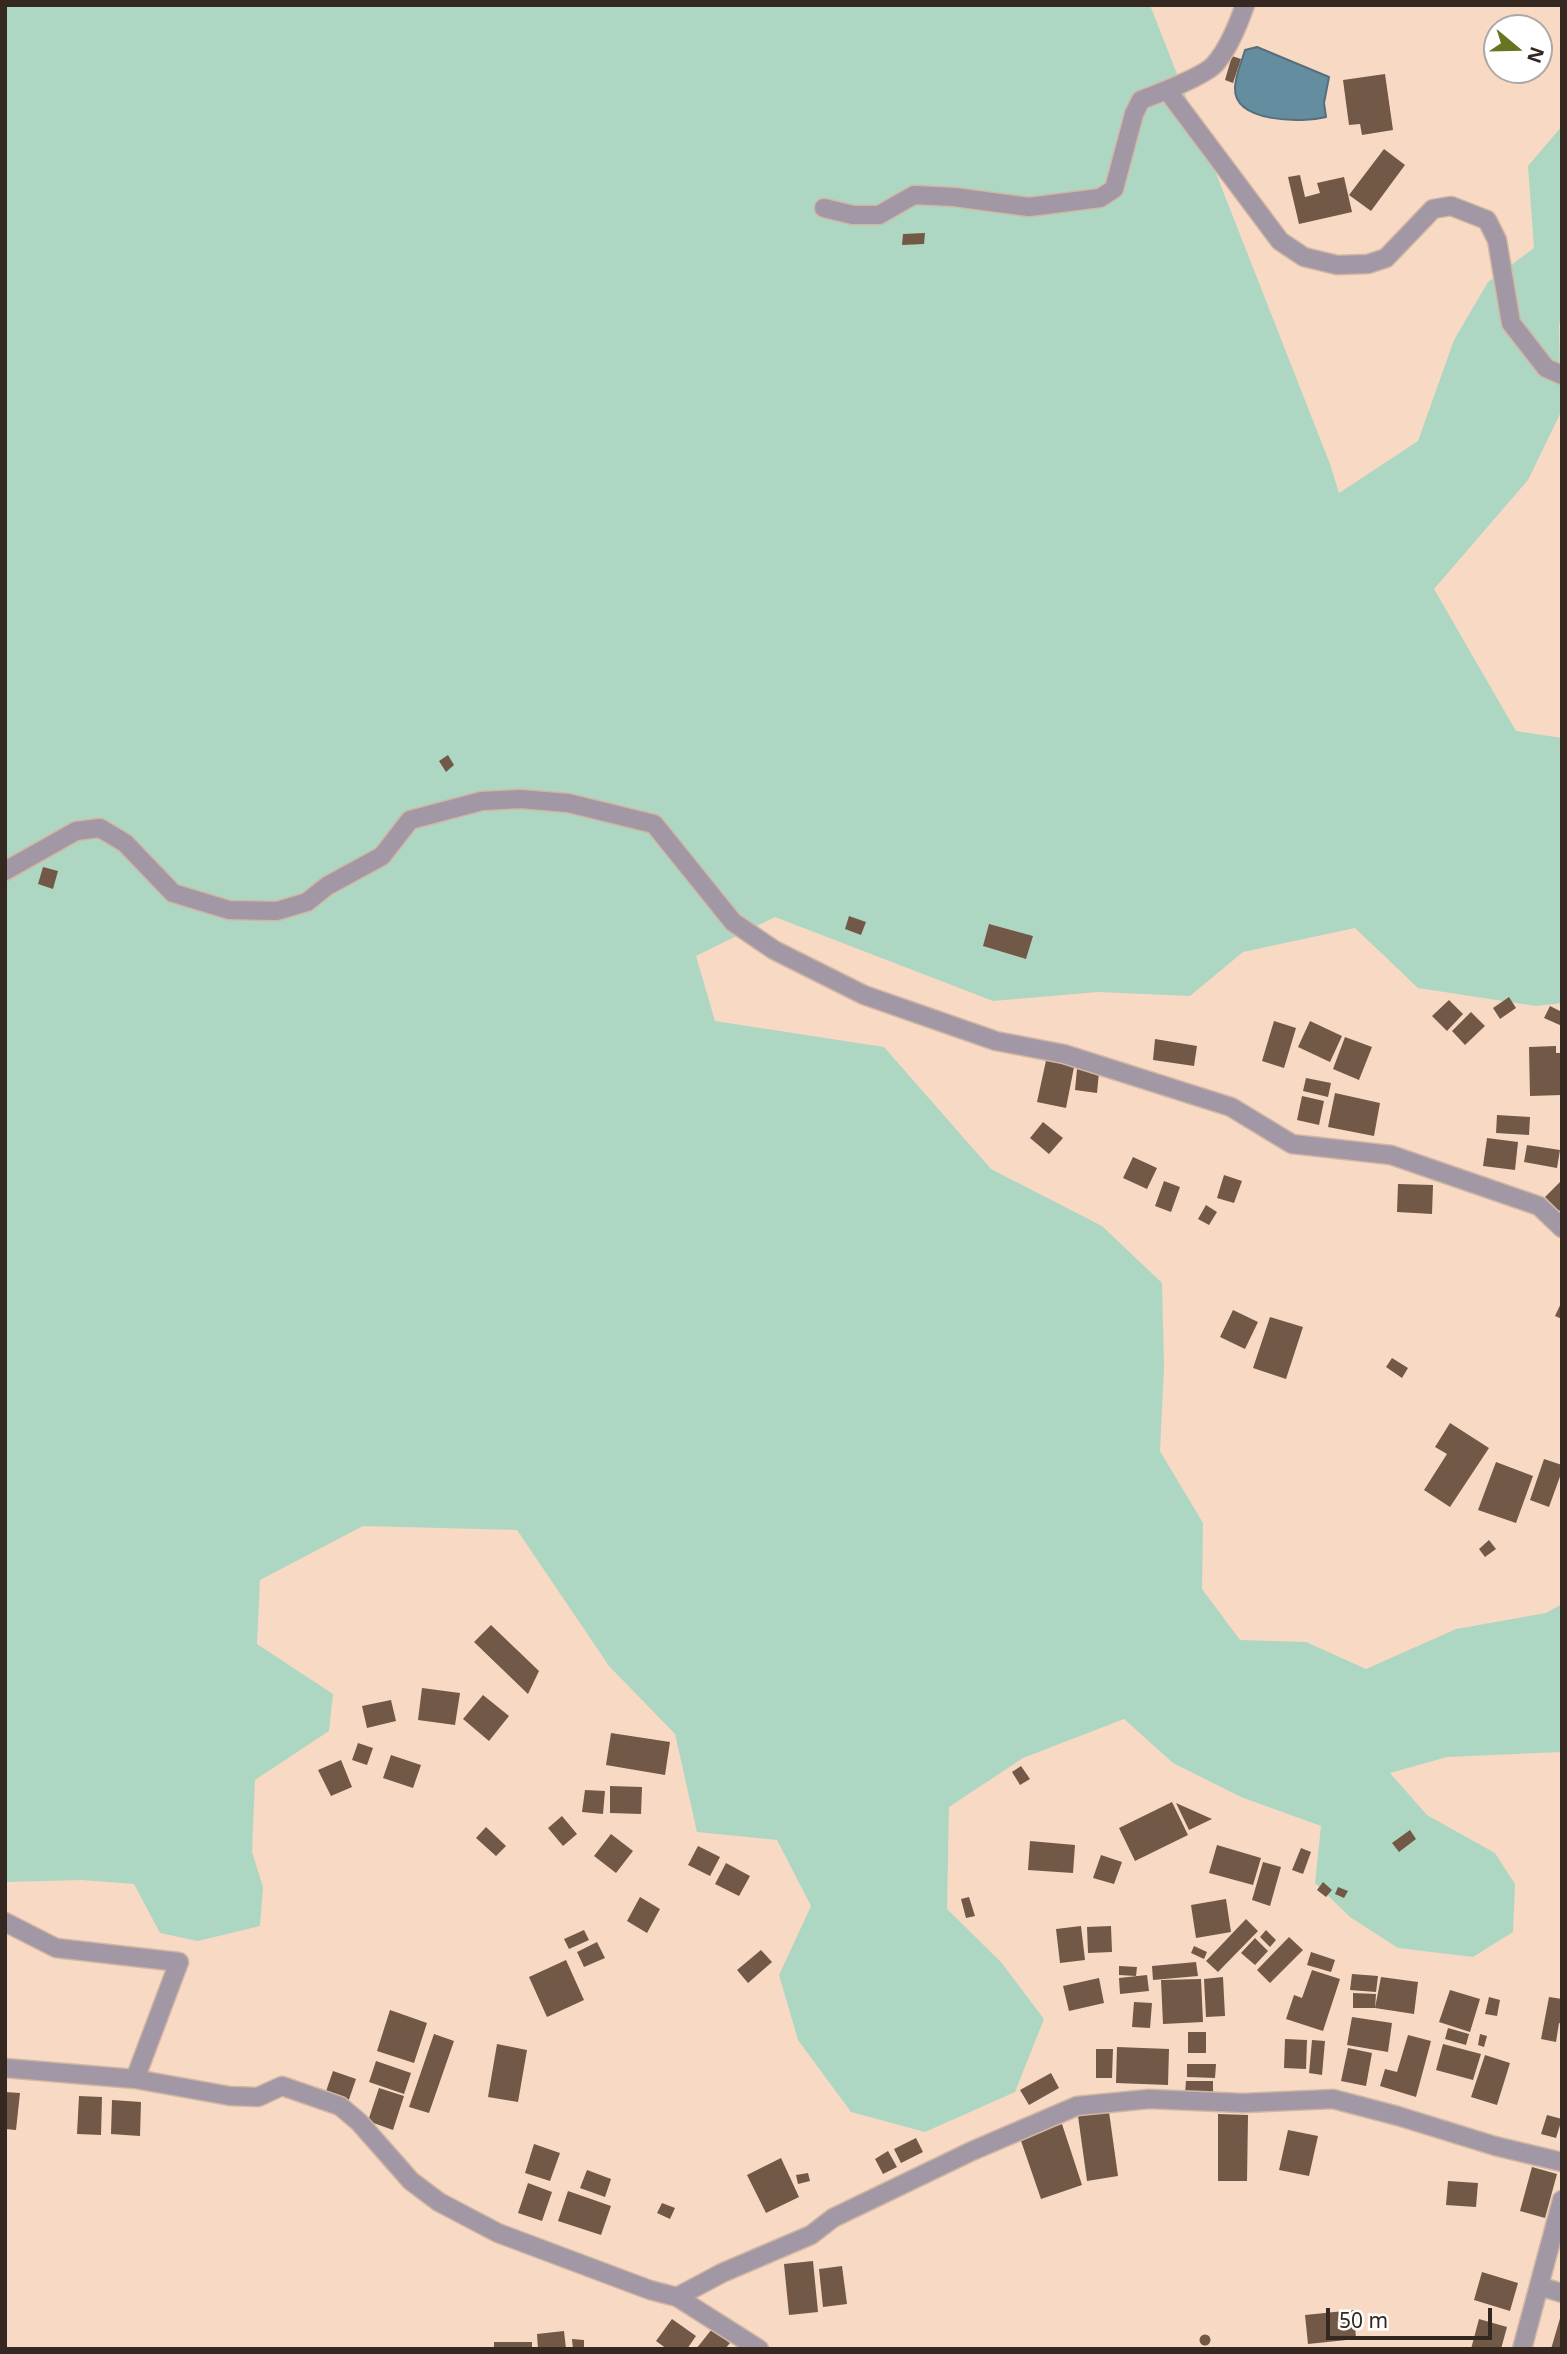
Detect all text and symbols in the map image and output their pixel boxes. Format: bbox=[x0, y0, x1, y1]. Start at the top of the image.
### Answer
north arrow bbox=[1483, 14, 1553, 84]
text: N bbox=[1521, 44, 1551, 67]
scale bar bbox=[1329, 2294, 1495, 2338]
text: 50 m bbox=[1339, 2306, 1388, 2334]

